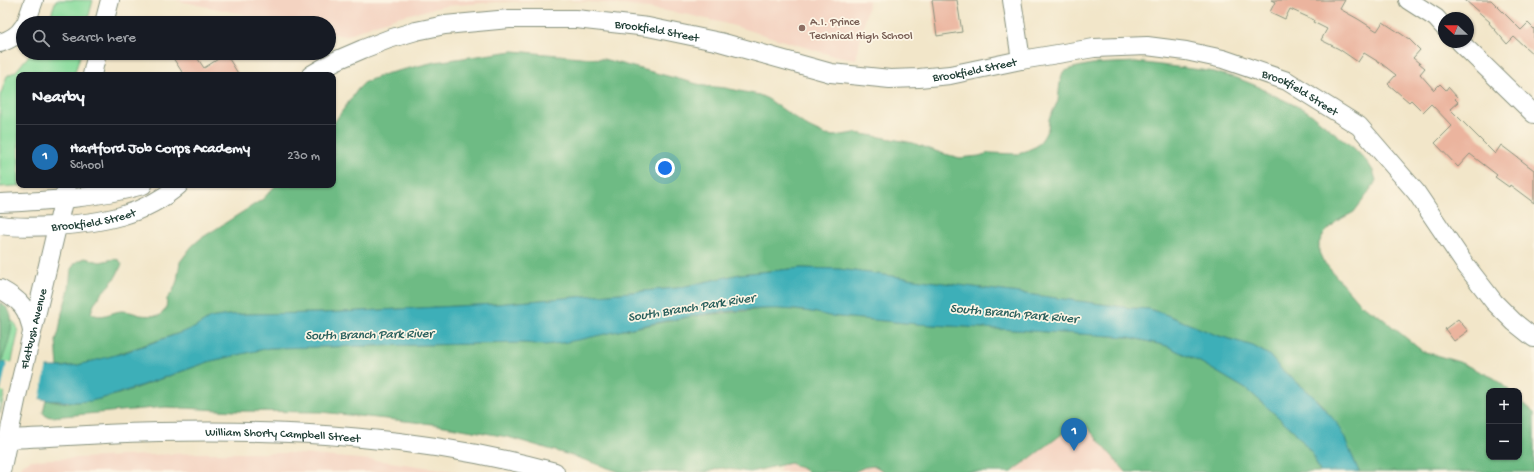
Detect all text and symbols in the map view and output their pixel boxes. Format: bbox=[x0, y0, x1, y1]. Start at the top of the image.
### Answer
north arrow bbox=[1438, 12, 1474, 48]
search box bbox=[16, 16, 336, 60]
place label: A.I. Prince Technical High School bbox=[809, 16, 913, 44]
street label: Brookfield Street bbox=[613, 18, 701, 47]
marker: A.I. Prince Technical High School bbox=[797, 23, 807, 33]
icon: search bbox=[30, 27, 52, 49]
text: Search here bbox=[62, 29, 136, 47]
street label: Brookfield Street bbox=[931, 56, 1019, 86]
street label: Brookfield Street bbox=[1259, 68, 1341, 121]
text: Nearby bbox=[32, 88, 85, 108]
text: Hartford Job Corps Academy bbox=[70, 140, 250, 158]
text: 1 bbox=[42, 149, 48, 164]
text: 230 m bbox=[287, 149, 320, 164]
text: School bbox=[70, 158, 104, 173]
your location bbox=[655, 158, 675, 178]
street label: Brookfield Street bbox=[50, 206, 139, 235]
street label: Flatbush Avenue bbox=[18, 287, 51, 372]
water label: South Branch Park River bbox=[627, 291, 758, 326]
water label: South Branch Park River bbox=[949, 301, 1081, 328]
water label: South Branch Park River bbox=[305, 327, 436, 344]
map controls bbox=[1486, 388, 1522, 460]
button: + bbox=[1486, 388, 1522, 424]
pin: 1 bbox=[1061, 418, 1087, 451]
button: − bbox=[1486, 424, 1522, 460]
street label: William Shorty Campbell Street bbox=[205, 426, 362, 447]

